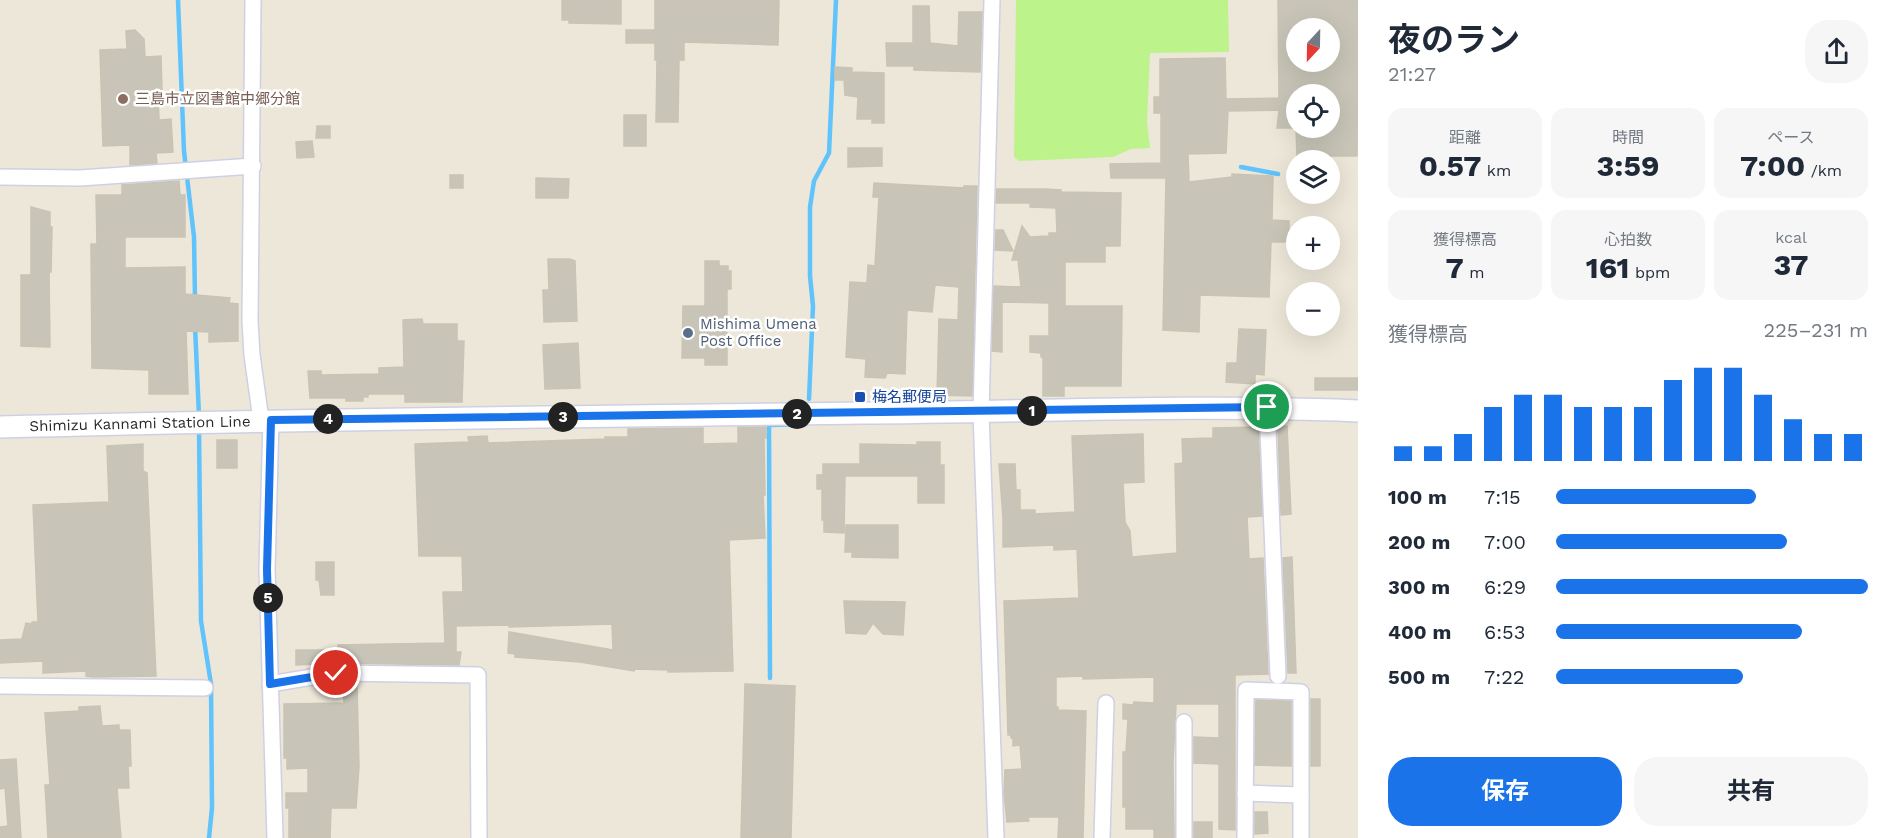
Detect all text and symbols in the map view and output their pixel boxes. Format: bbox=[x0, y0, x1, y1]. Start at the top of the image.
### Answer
north arrow bbox=[1286, 18, 1340, 72]
map controls bbox=[1286, 18, 1340, 336]
text: 夜のラン bbox=[1388, 20, 1520, 59]
button: share bbox=[1805, 20, 1868, 83]
text: 21:27 bbox=[1388, 62, 1436, 86]
button: locate bbox=[1286, 84, 1340, 138]
place label: 三島市立図書館中郷分館 bbox=[135, 90, 300, 108]
marker: 三島市立図書館中郷分館 bbox=[116, 92, 130, 106]
text: 距離 bbox=[1449, 128, 1481, 147]
text: 時間 bbox=[1612, 128, 1644, 147]
text: ペース bbox=[1767, 128, 1815, 147]
text: 0.57 bbox=[1419, 148, 1481, 183]
text: 3:59 bbox=[1597, 148, 1659, 183]
text: 7:00 bbox=[1740, 148, 1805, 183]
button: layers bbox=[1286, 150, 1340, 204]
text: km bbox=[1481, 161, 1511, 180]
text: /km bbox=[1805, 161, 1842, 180]
button: + bbox=[1286, 216, 1340, 270]
text: kcal bbox=[1775, 228, 1807, 247]
text: 獲得標高 bbox=[1433, 230, 1497, 249]
text: 心拍数 bbox=[1604, 230, 1652, 249]
text: 37 bbox=[1773, 247, 1809, 282]
text: 7 bbox=[1446, 250, 1464, 285]
text: 161 bbox=[1586, 250, 1630, 285]
text: m bbox=[1464, 263, 1484, 282]
text: bpm bbox=[1630, 263, 1670, 282]
button: − bbox=[1286, 282, 1340, 336]
place label: Mishima Umena Post Office bbox=[700, 315, 817, 350]
text: 225–231 m bbox=[1764, 318, 1868, 342]
text: 獲得標高 bbox=[1388, 322, 1468, 346]
marker: Mishima Umena Post Office bbox=[681, 326, 695, 340]
pin bbox=[1241, 381, 1292, 432]
place label: 梅名郵便局 bbox=[872, 388, 947, 406]
marker: 梅名郵便局 bbox=[853, 390, 867, 404]
icon: arrive bbox=[1250, 390, 1283, 423]
pin: 1 bbox=[1017, 396, 1047, 426]
pin: 2 bbox=[782, 399, 812, 429]
text: 1 bbox=[1029, 401, 1035, 420]
pin: 3 bbox=[548, 402, 578, 432]
pin: 4 bbox=[313, 404, 343, 434]
text: 2 bbox=[792, 404, 802, 423]
text: 3 bbox=[558, 407, 568, 426]
text: 4 bbox=[323, 409, 333, 428]
street label: Shimizu Kannami Station Line bbox=[29, 412, 251, 435]
text: 100 m bbox=[1388, 485, 1447, 509]
text: 7:15 bbox=[1484, 485, 1521, 509]
text: 200 m bbox=[1388, 530, 1450, 554]
text: 7:00 bbox=[1484, 530, 1526, 554]
text: 300 m bbox=[1388, 575, 1450, 599]
text: 6:29 bbox=[1484, 575, 1526, 599]
pin: 5 bbox=[253, 583, 283, 613]
text: 5 bbox=[263, 588, 273, 607]
text: 400 m bbox=[1388, 620, 1451, 644]
text: 6:53 bbox=[1484, 620, 1525, 644]
pin bbox=[310, 647, 361, 698]
icon: check bbox=[319, 656, 352, 689]
text: 500 m bbox=[1388, 665, 1450, 689]
text: 7:22 bbox=[1484, 665, 1524, 689]
button: 保存 bbox=[1388, 757, 1622, 826]
button: 共有 bbox=[1634, 757, 1868, 826]

